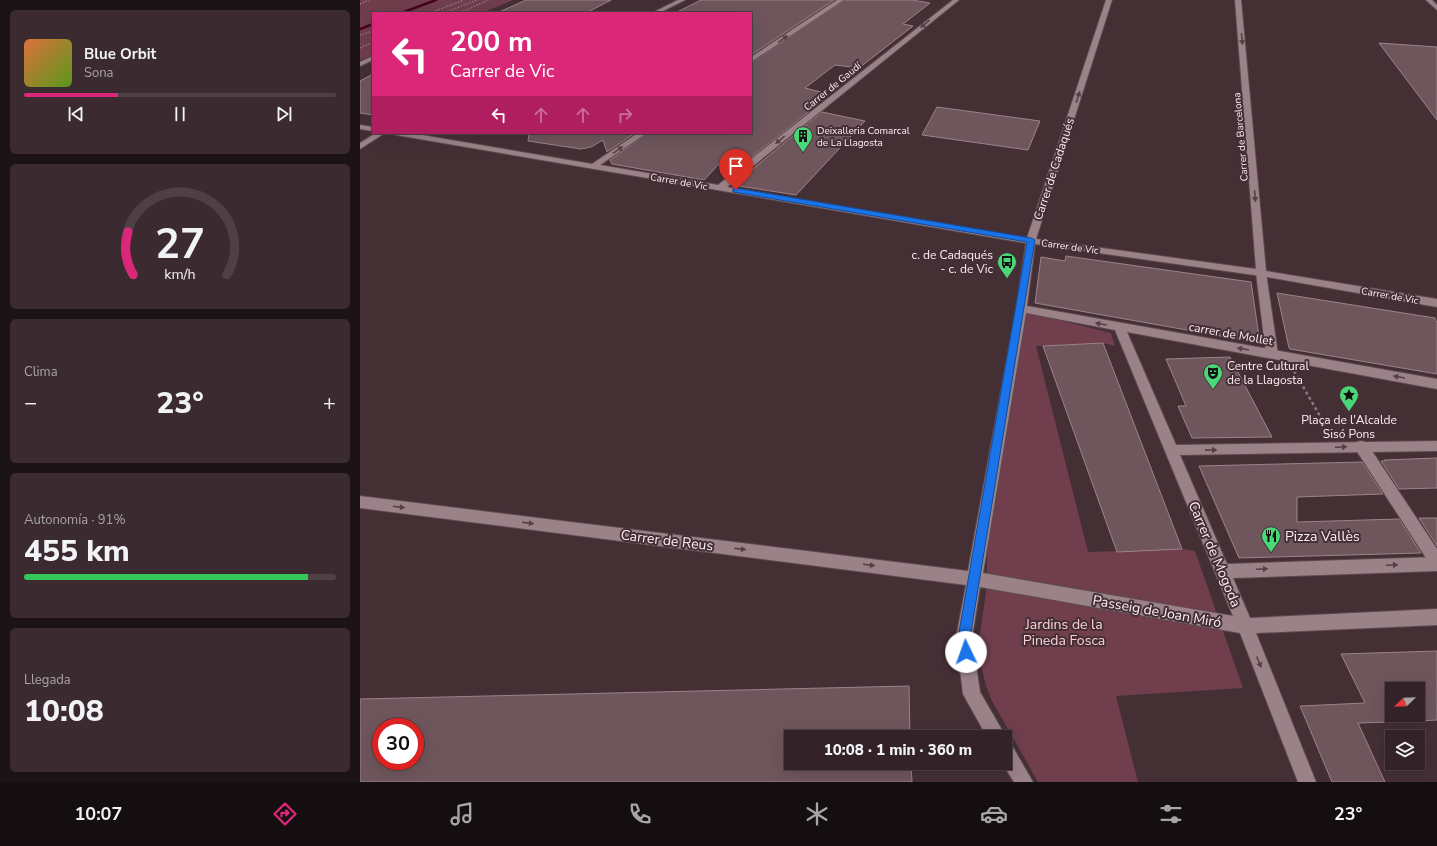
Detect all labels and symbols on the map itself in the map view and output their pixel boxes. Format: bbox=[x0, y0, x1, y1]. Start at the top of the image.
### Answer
one-way arrow bbox=[920, 20, 931, 29]
one-way arrow bbox=[1238, 33, 1245, 45]
one-way arrow bbox=[778, 35, 789, 43]
street label: Carrer de Gaudí bbox=[801, 59, 865, 114]
one-way arrow bbox=[1075, 91, 1081, 103]
street label: Carrer de Barcelona bbox=[1230, 92, 1252, 182]
street label: Carrer de Cadaqués bbox=[1030, 116, 1078, 222]
place label: Deixalleria Comarcal de La Llagosta bbox=[817, 124, 910, 150]
building icon: Deixalleria Comarcal de La Llagosta bbox=[792, 125, 814, 153]
one-way arrow bbox=[774, 136, 785, 144]
one-way arrow bbox=[612, 146, 624, 153]
pin bbox=[719, 149, 753, 190]
street label: Carrer de Vic bbox=[649, 170, 709, 194]
one-way arrow bbox=[1251, 190, 1258, 202]
street label: Carrer de Vic bbox=[1040, 236, 1100, 258]
place label: c. de Cadaqués - c. de Vic bbox=[912, 247, 993, 277]
bus stop icon: c. de Cadaqués - c. de Vic bbox=[996, 251, 1018, 279]
street label: Carrer de Vic bbox=[1360, 284, 1420, 308]
street label: carrer de Mollet bbox=[1188, 319, 1275, 349]
one-way arrow bbox=[1095, 321, 1107, 327]
one-way arrow bbox=[1237, 346, 1249, 352]
place label: Centre Cultural de la Llagosta bbox=[1227, 358, 1309, 388]
theatre icon: Centre Cultural de la Llagosta bbox=[1202, 362, 1224, 390]
one-way arrow bbox=[1393, 374, 1405, 380]
place icon: Plaça de l'Alcalde Sisó Pons bbox=[1338, 384, 1360, 412]
place label: Plaça de l'Alcalde Sisó Pons bbox=[1301, 412, 1397, 442]
one-way arrow bbox=[1335, 444, 1348, 450]
one-way arrow bbox=[1205, 447, 1218, 453]
street label: Carrer de Mogoda bbox=[1184, 498, 1245, 610]
one-way arrow bbox=[393, 503, 405, 510]
one-way arrow bbox=[522, 520, 534, 526]
street label: Carrer de Reus bbox=[620, 525, 715, 556]
restaurant icon: Pizza Vallès bbox=[1260, 525, 1282, 553]
place label: Pizza Vallès bbox=[1285, 527, 1360, 546]
one-way arrow bbox=[734, 546, 746, 552]
one-way arrow bbox=[863, 562, 875, 569]
one-way arrow bbox=[1386, 562, 1399, 568]
one-way arrow bbox=[1256, 566, 1269, 572]
street label: Passeig de Joan Miró bbox=[1091, 591, 1223, 632]
park label: Jardins de la Pineda Fosca bbox=[1023, 615, 1105, 650]
position arrow bbox=[945, 631, 987, 673]
one-way arrow bbox=[1257, 657, 1263, 669]
north arrow bbox=[1385, 682, 1425, 722]
speed limit sign: 30 bbox=[372, 718, 424, 770]

